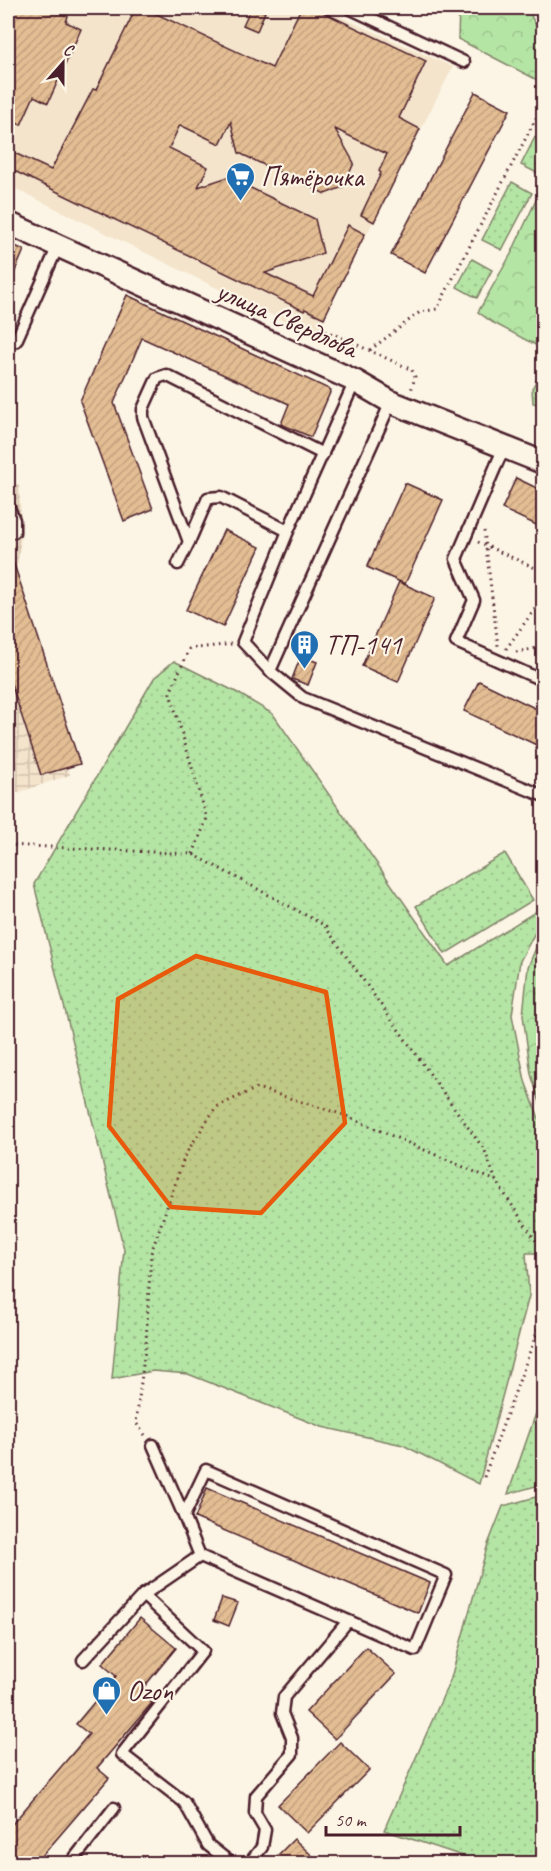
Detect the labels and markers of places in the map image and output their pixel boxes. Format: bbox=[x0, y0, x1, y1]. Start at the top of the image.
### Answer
place label: Пятёрочка bbox=[261, 159, 365, 194]
supermarket icon: Пятёрочка bbox=[224, 160, 256, 202]
place label: ТП-141 bbox=[325, 627, 403, 662]
building icon: ТП-141 bbox=[288, 628, 320, 670]
place label: Ozon bbox=[127, 1673, 173, 1708]
shop icon: Ozon bbox=[90, 1674, 122, 1716]

